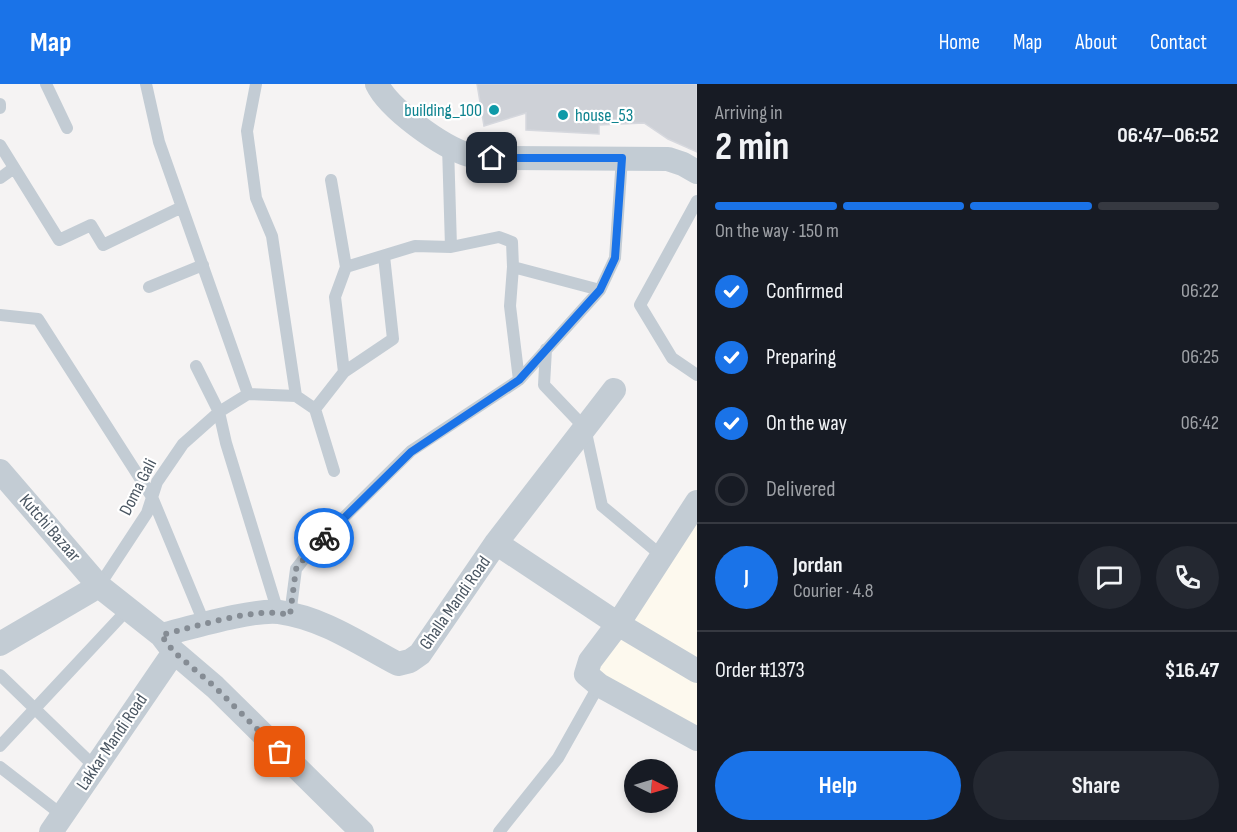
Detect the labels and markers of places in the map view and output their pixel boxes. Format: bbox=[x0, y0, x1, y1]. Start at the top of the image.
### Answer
place label: building_100 bbox=[404, 100, 482, 121]
marker: building_100 bbox=[487, 103, 501, 117]
place label: house_53 bbox=[575, 105, 633, 126]
marker: house_53 bbox=[556, 108, 570, 122]
pin bbox=[466, 132, 517, 183]
pin bbox=[254, 726, 305, 777]

